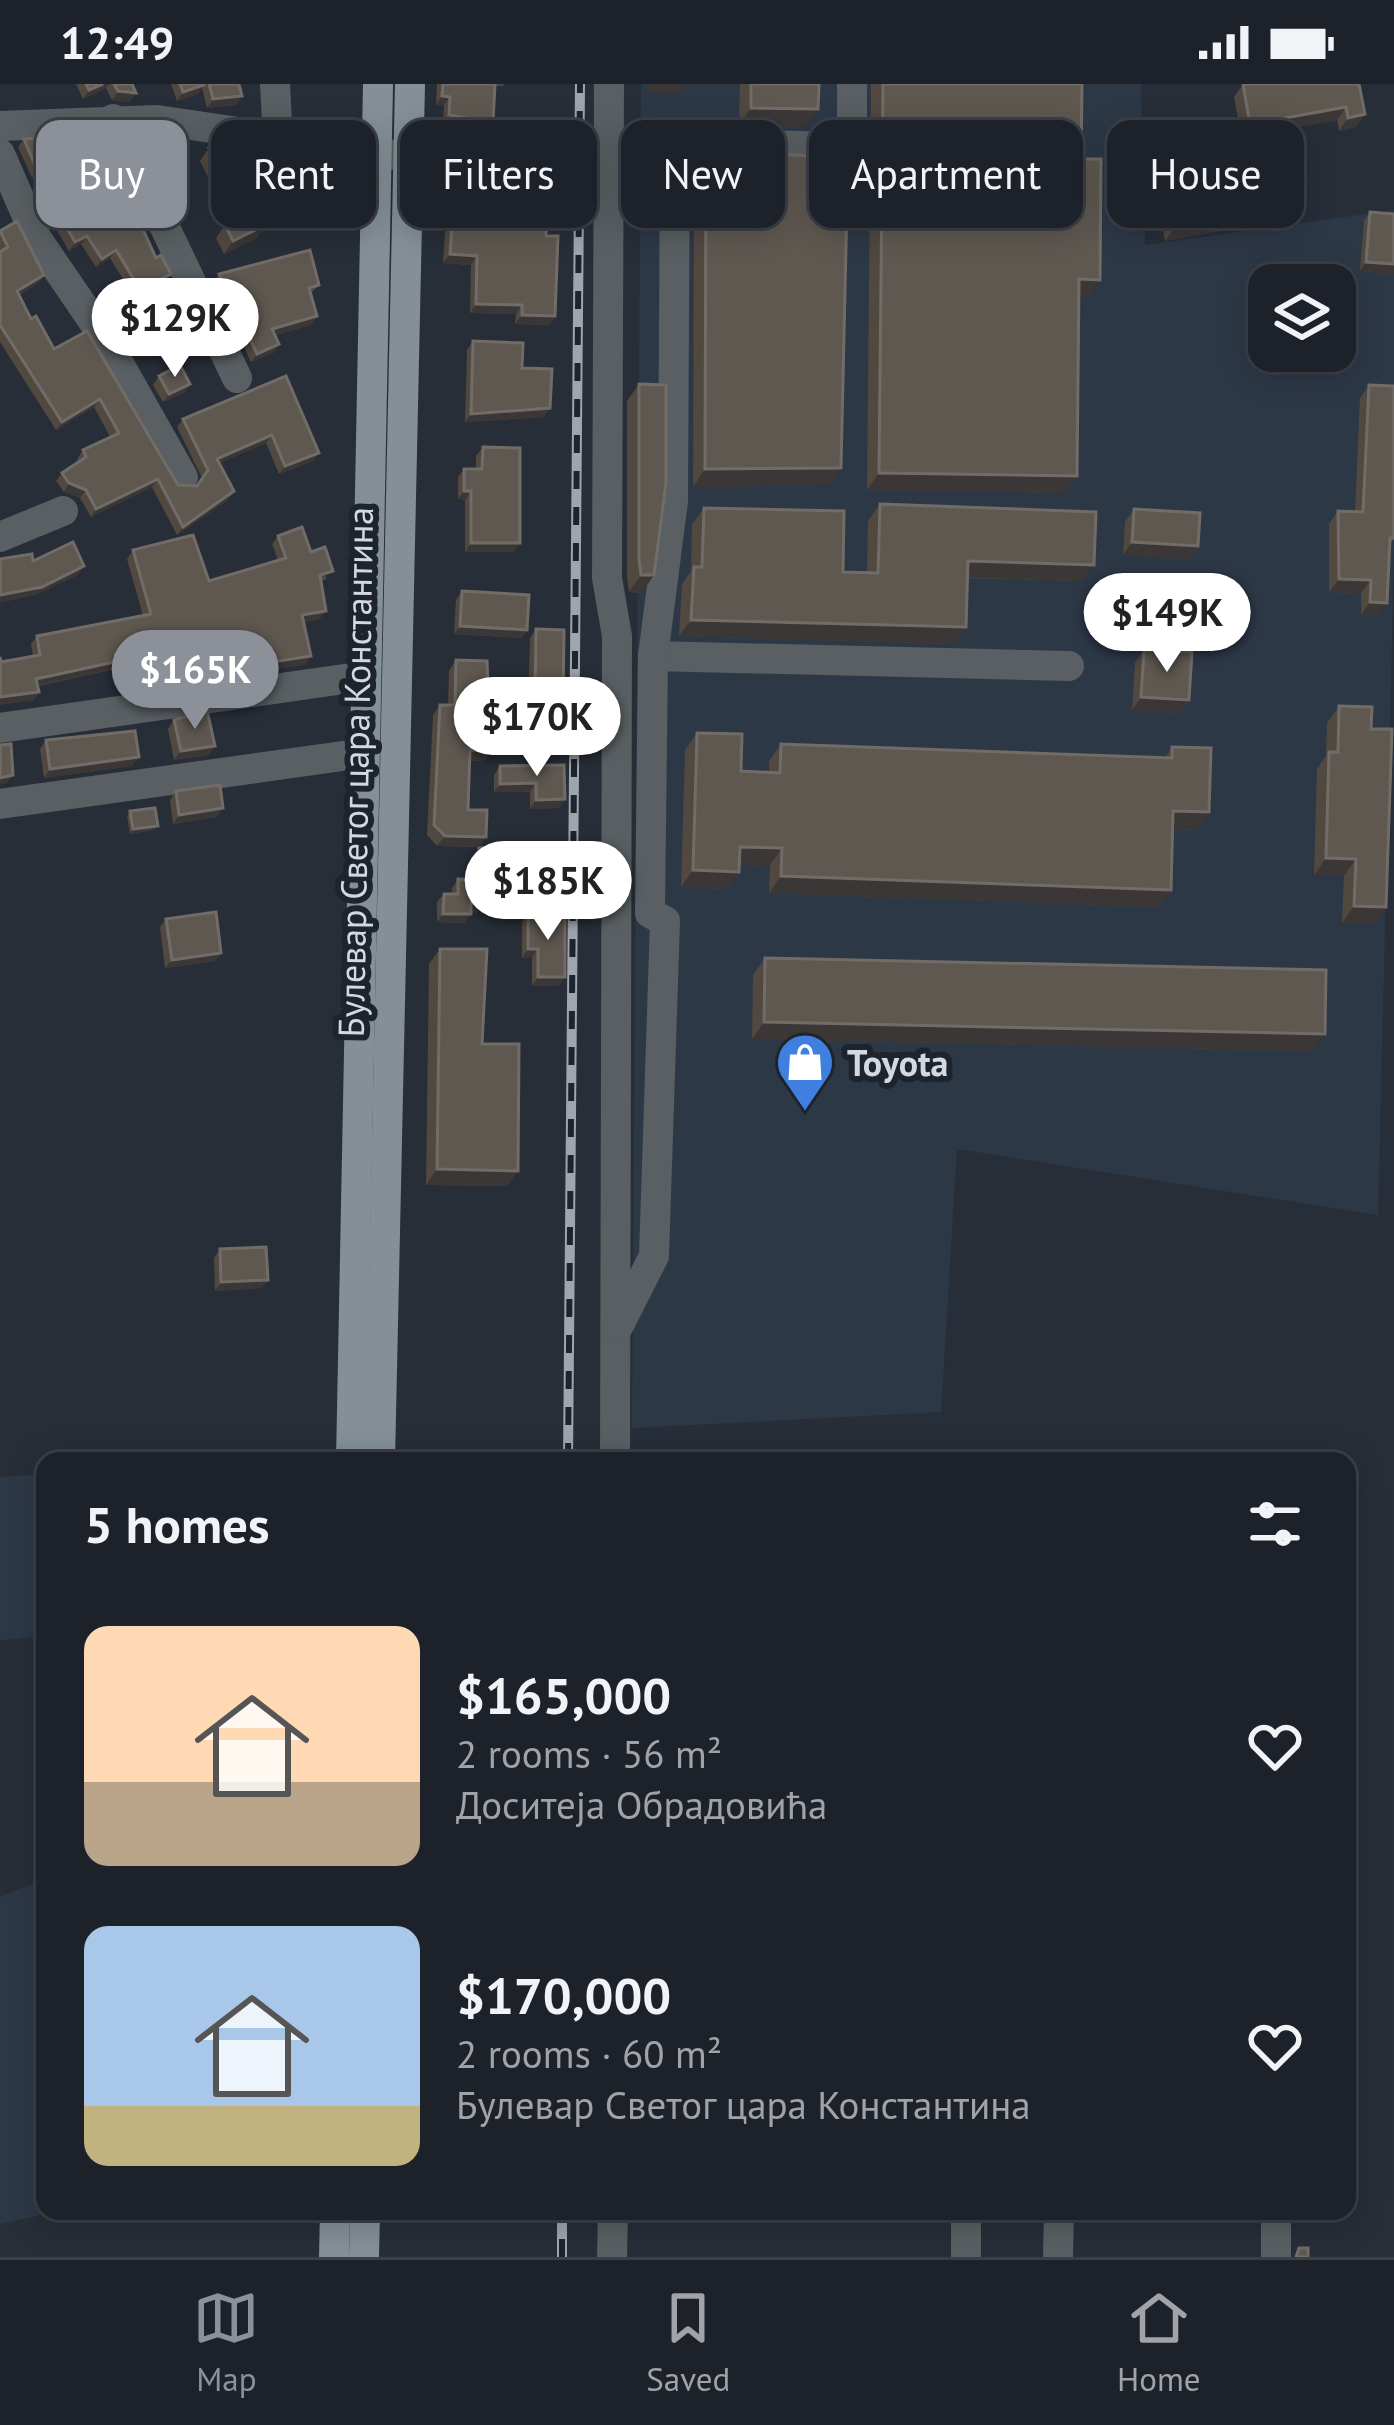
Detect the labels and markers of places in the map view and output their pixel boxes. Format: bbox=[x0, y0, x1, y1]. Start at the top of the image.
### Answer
pin: $129K bbox=[91, 278, 259, 380]
pin: $149K bbox=[1083, 573, 1251, 675]
pin: $165K bbox=[111, 630, 279, 732]
pin: $170K bbox=[453, 677, 621, 779]
pin: $185K bbox=[464, 841, 632, 943]
shop icon: Toyota bbox=[774, 1031, 836, 1113]
place label: Toyota bbox=[847, 1039, 948, 1086]

